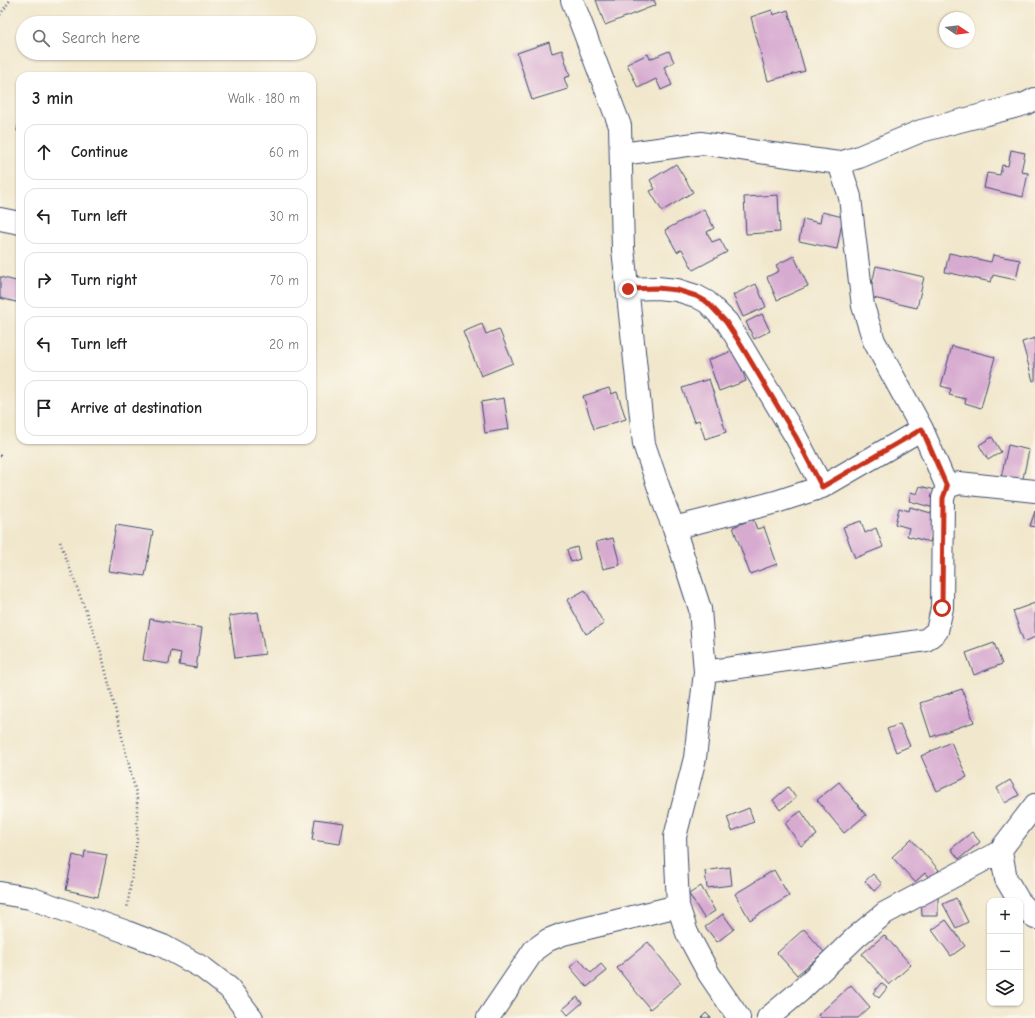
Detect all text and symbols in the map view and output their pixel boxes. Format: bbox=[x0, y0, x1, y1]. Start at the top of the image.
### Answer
north arrow bbox=[939, 12, 975, 48]
search box bbox=[16, 16, 316, 60]
icon: search bbox=[30, 27, 52, 49]
text: Search here bbox=[62, 29, 140, 47]
text: 3 min bbox=[32, 89, 73, 108]
text: Walk · 180 m bbox=[228, 91, 300, 106]
icon: ahead bbox=[33, 141, 55, 163]
text: Continue bbox=[71, 143, 128, 161]
text: 60 m bbox=[269, 145, 299, 160]
icon: left bbox=[33, 205, 55, 227]
text: Turn left bbox=[71, 207, 127, 225]
text: 30 m bbox=[269, 209, 299, 224]
icon: right bbox=[33, 269, 55, 291]
text: Turn right bbox=[71, 271, 137, 289]
text: 70 m bbox=[270, 273, 299, 288]
route end bbox=[619, 280, 637, 298]
icon: left bbox=[33, 333, 55, 355]
text: Turn left bbox=[71, 335, 127, 353]
text: 20 m bbox=[269, 337, 299, 352]
icon: arrive bbox=[33, 397, 55, 419]
text: Arrive at destination bbox=[71, 399, 202, 417]
route start bbox=[933, 599, 951, 617]
map controls bbox=[987, 898, 1023, 1006]
button: + bbox=[987, 898, 1023, 934]
button: − bbox=[987, 934, 1023, 970]
button: layers bbox=[987, 970, 1023, 1006]

